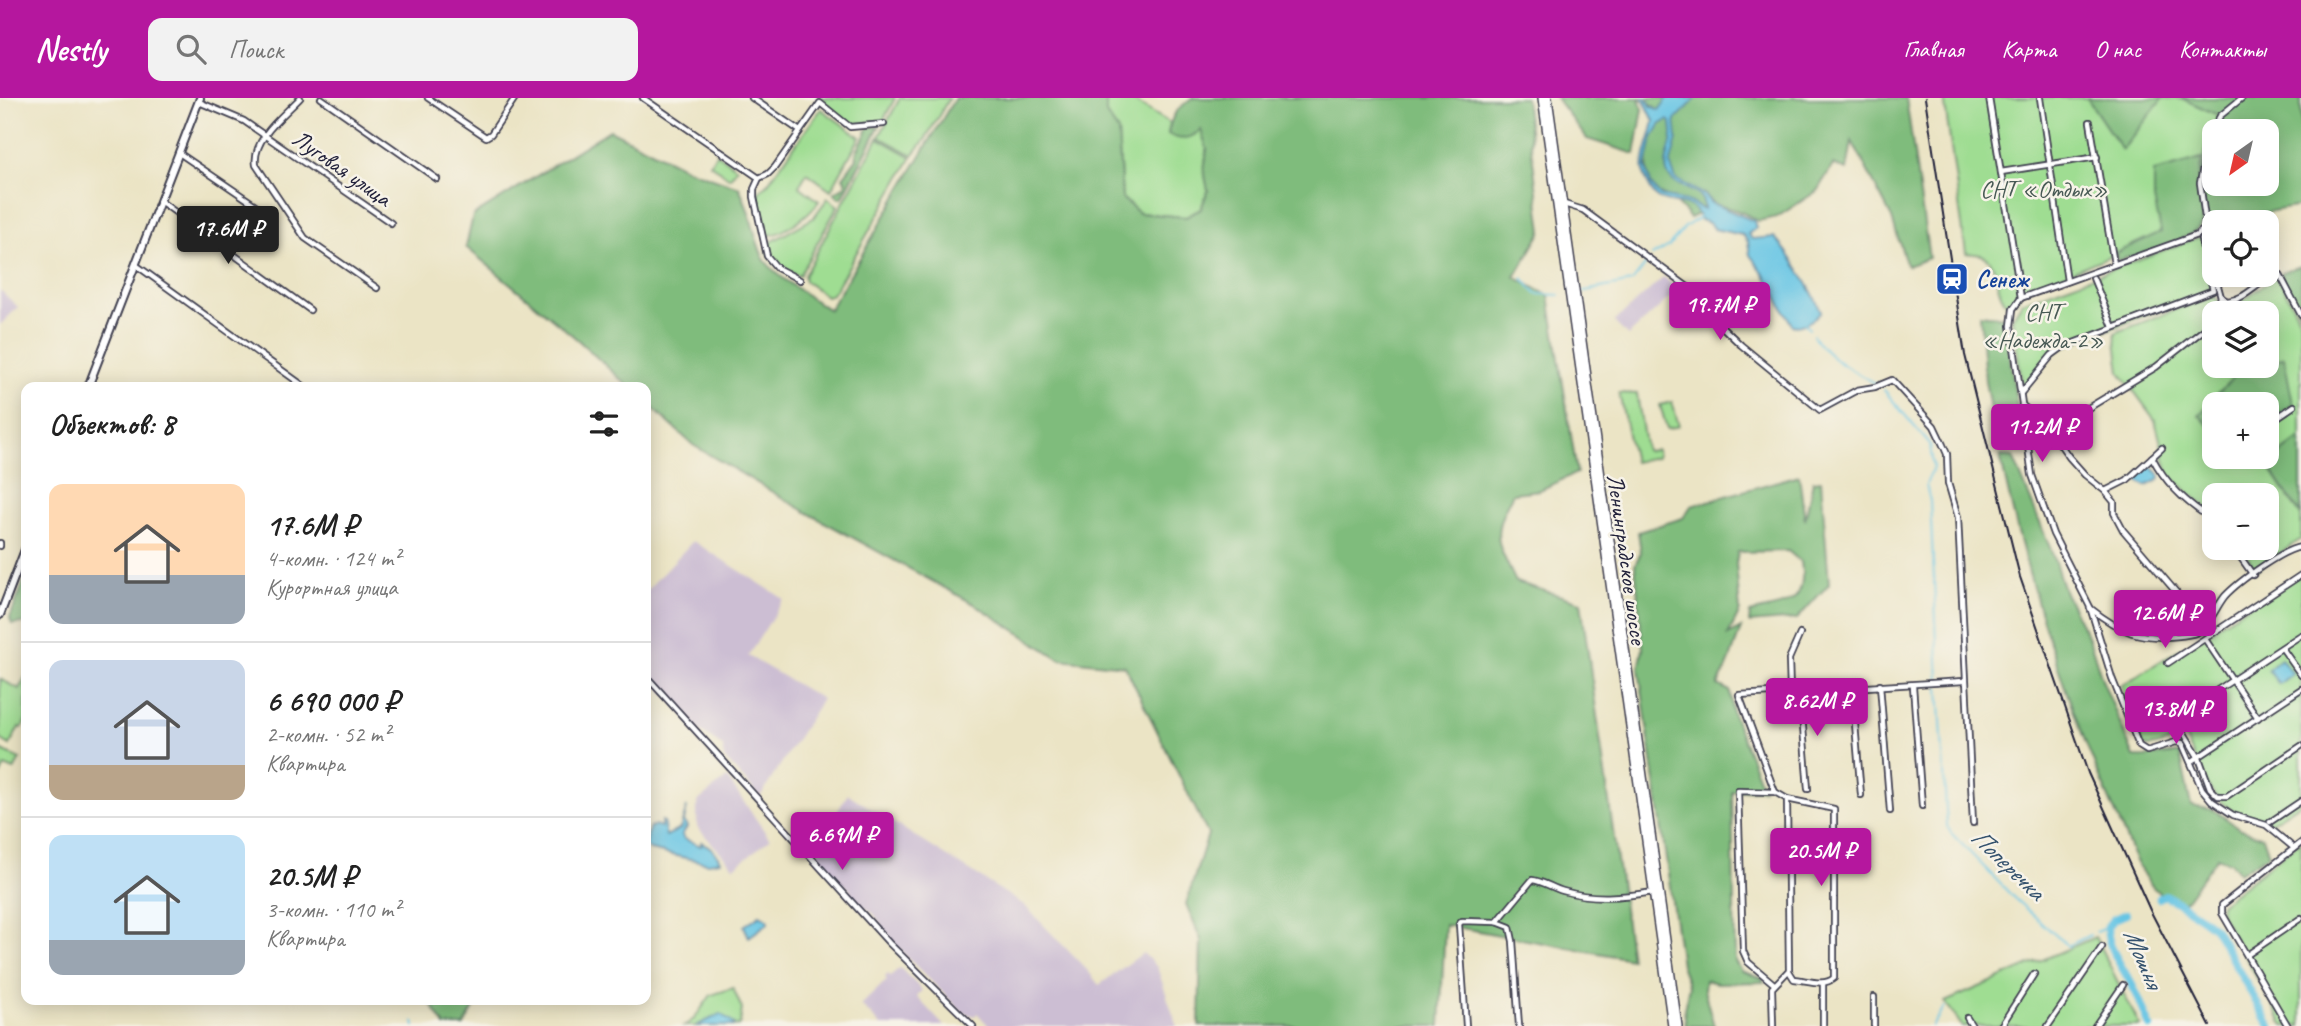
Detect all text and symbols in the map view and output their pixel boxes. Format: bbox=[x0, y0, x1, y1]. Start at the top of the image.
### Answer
search box bbox=[148, 18, 638, 81]
text: Nestly bbox=[35, 28, 106, 70]
icon: search bbox=[172, 30, 210, 68]
text: Поиск bbox=[228, 33, 283, 66]
text: Главная bbox=[1903, 34, 1964, 64]
text: Карта bbox=[2002, 34, 2056, 64]
text: О нас bbox=[2094, 34, 2141, 64]
text: Контакты bbox=[2179, 34, 2266, 64]
north arrow bbox=[2202, 119, 2278, 196]
map controls bbox=[2202, 119, 2279, 560]
street label: Луговая улица bbox=[287, 123, 399, 214]
park label: СНТ «Отдых» bbox=[1980, 174, 2108, 204]
pin: 17.6M ₽ bbox=[163, 206, 293, 266]
button: locate bbox=[2202, 210, 2279, 287]
text: 17.6M ₽ bbox=[193, 214, 263, 243]
station icon: Сенеж bbox=[1933, 260, 1971, 298]
place label: Сенеж bbox=[1976, 264, 2031, 294]
pin: 19.7M ₽ bbox=[1655, 282, 1785, 342]
text: 19.7M ₽ bbox=[1685, 290, 1755, 319]
park label: СНТ «Надежда-2» bbox=[1982, 297, 2104, 355]
button: layers bbox=[2202, 301, 2279, 378]
button: + bbox=[2202, 392, 2279, 469]
pin: 11.2M ₽ bbox=[1977, 404, 2107, 464]
text: Объектов: 8 bbox=[49, 405, 174, 443]
icon: filters bbox=[585, 405, 623, 443]
text: 11.2M ₽ bbox=[2007, 412, 2077, 441]
street label: Ленинградское шоссе bbox=[1600, 472, 1654, 648]
button: − bbox=[2202, 483, 2279, 560]
text: 17.6M ₽ bbox=[266, 506, 358, 544]
icon: home bbox=[105, 512, 189, 596]
text: 4-комн. · 124 m² bbox=[266, 544, 400, 573]
text: Курортная улица bbox=[266, 573, 397, 602]
pin: 12.6M ₽ bbox=[2100, 590, 2230, 650]
text: 12.6M ₽ bbox=[2130, 598, 2200, 627]
pin: 8.62M ₽ bbox=[1752, 678, 1882, 738]
text: 6 690 000 ₽ bbox=[266, 682, 399, 720]
text: 8.62M ₽ bbox=[1782, 686, 1852, 715]
pin: 13.8M ₽ bbox=[2111, 686, 2241, 746]
icon: home bbox=[105, 688, 189, 772]
text: 13.8M ₽ bbox=[2141, 694, 2211, 723]
text: 2-комн. · 52 m² bbox=[266, 720, 390, 749]
text: Квартира bbox=[266, 749, 344, 778]
pin: 6.69M ₽ bbox=[777, 812, 907, 872]
text: 6.69M ₽ bbox=[807, 820, 877, 849]
water label: Поперечка bbox=[1964, 821, 2054, 909]
pin: 20.5M ₽ bbox=[1756, 828, 1886, 888]
text: 20.5M ₽ bbox=[1786, 836, 1856, 865]
text: 20.5M ₽ bbox=[266, 857, 357, 895]
icon: home bbox=[105, 863, 189, 947]
text: 3-комн. · 110 m² bbox=[266, 895, 400, 924]
water label: Мошня bbox=[2116, 923, 2172, 996]
text: Квартира bbox=[266, 924, 344, 953]

